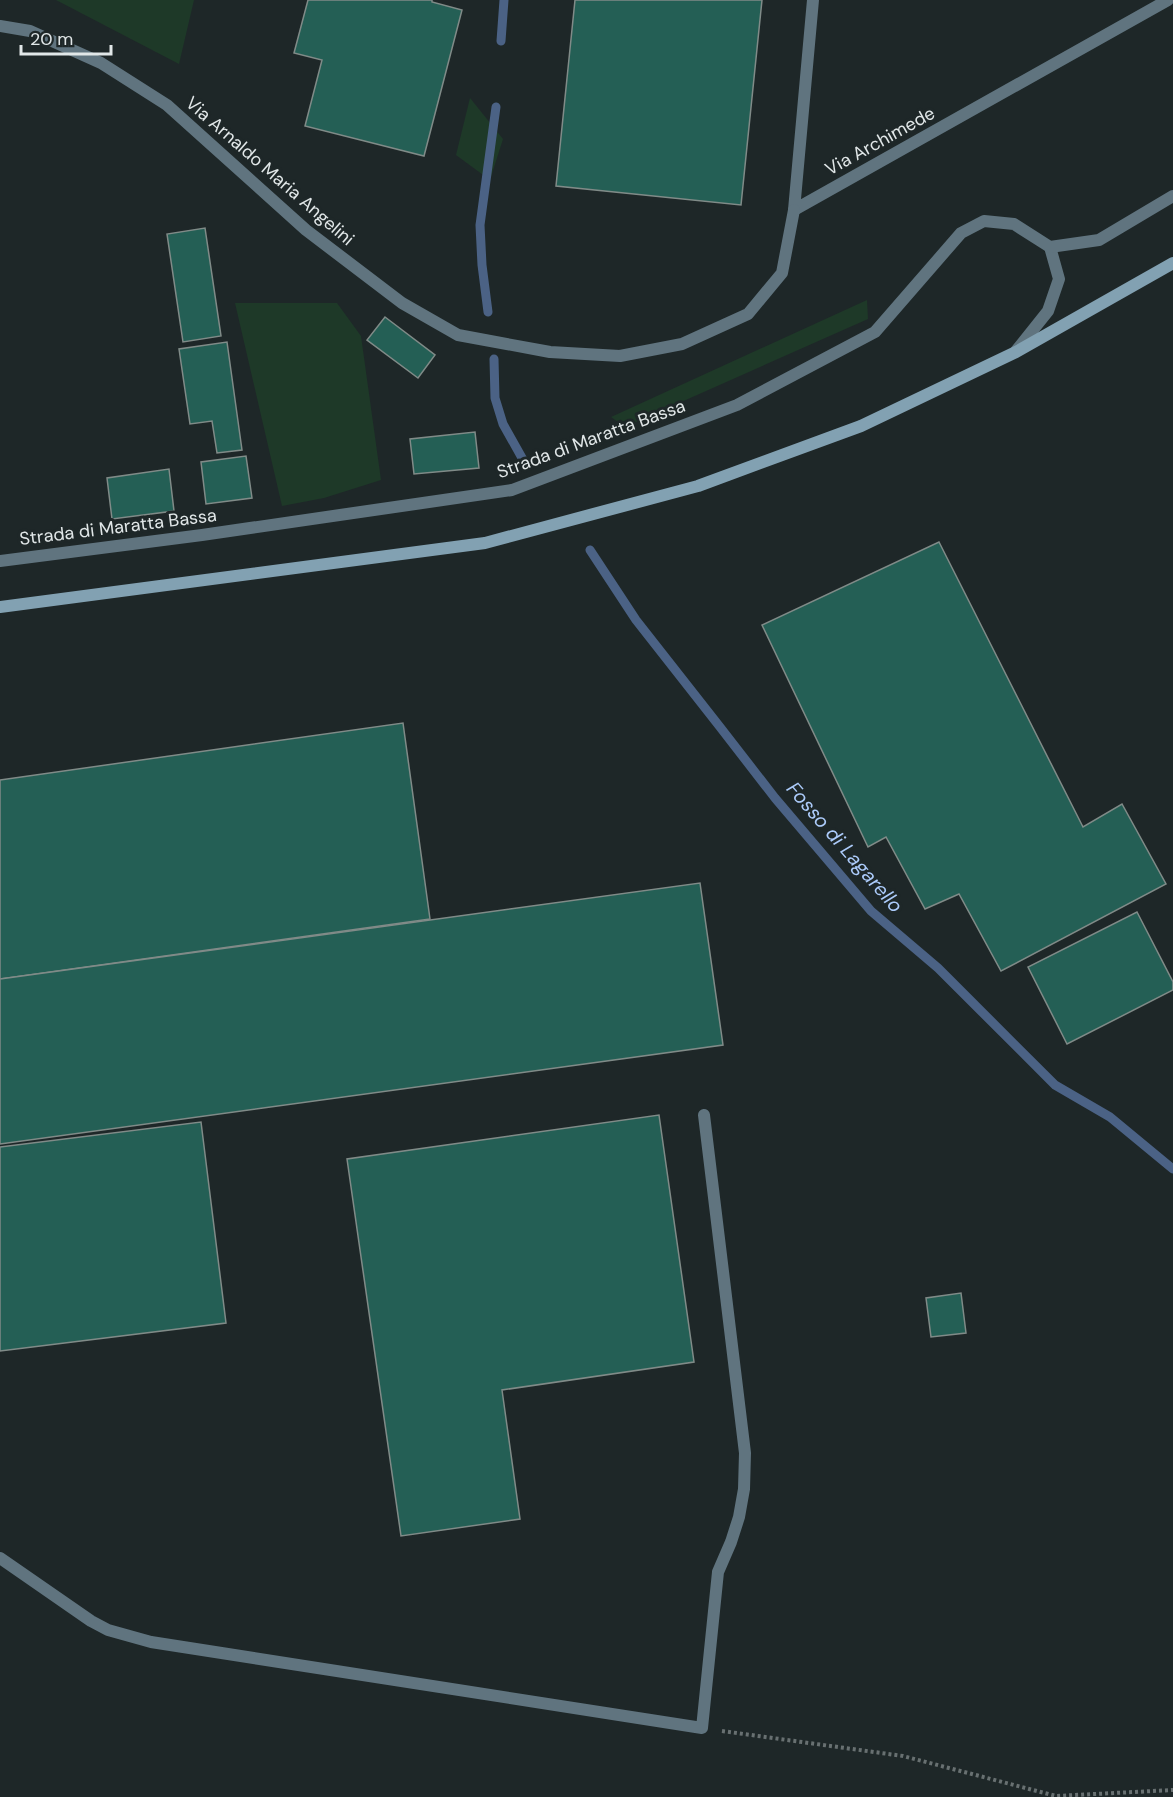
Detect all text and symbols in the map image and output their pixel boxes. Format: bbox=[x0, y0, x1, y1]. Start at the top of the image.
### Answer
scale bar bbox=[21, 18, 111, 56]
text: 20 m bbox=[30, 27, 73, 51]
street label: Via Arnaldo Maria Angelini bbox=[181, 91, 359, 251]
street label: Via Archimede bbox=[821, 101, 939, 181]
street label: Strada di Maratta Bassa bbox=[494, 394, 688, 484]
street label: Strada di Maratta Bassa bbox=[18, 503, 218, 551]
water label: Fosso di Lagarello bbox=[781, 776, 909, 918]

